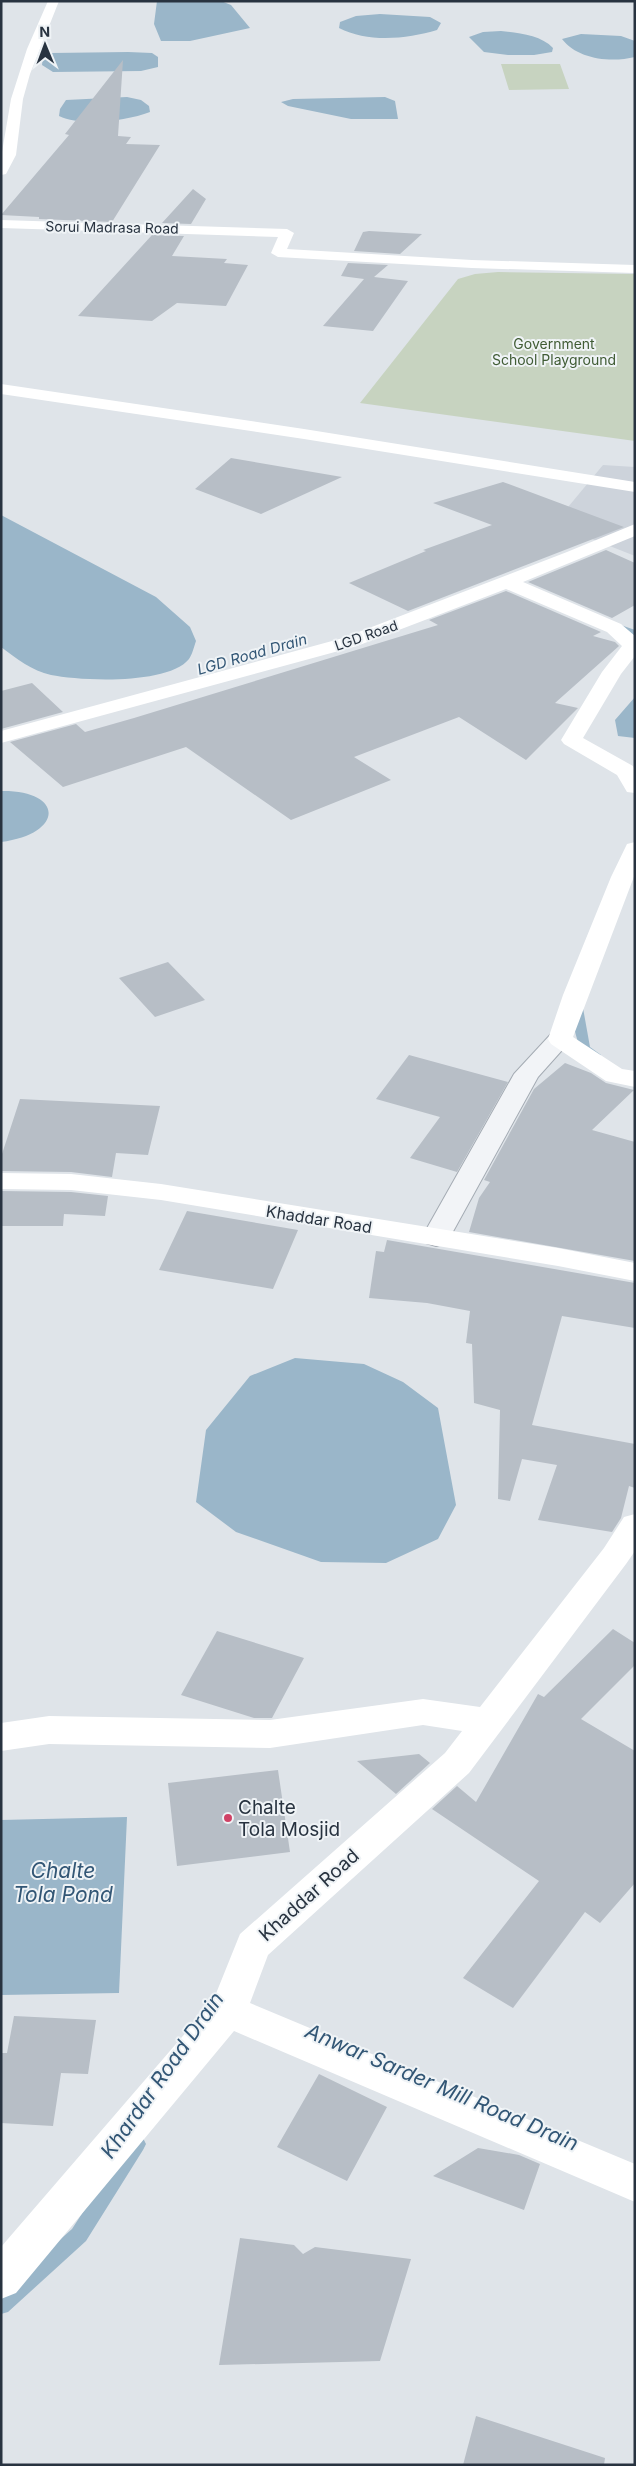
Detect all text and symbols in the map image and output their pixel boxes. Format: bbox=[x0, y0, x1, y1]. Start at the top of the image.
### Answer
north arrow bbox=[20, 20, 70, 70]
text: N bbox=[39, 23, 50, 40]
street label: Sorui Madrasa Road bbox=[45, 217, 179, 237]
park label: Government School Playground bbox=[492, 335, 616, 368]
street label: LGD Road bbox=[332, 616, 400, 654]
water label: LGD Road Drain bbox=[195, 629, 309, 679]
street label: Khaddar Road bbox=[265, 1201, 373, 1237]
place label: Chalte Tola Mosjid bbox=[238, 1796, 340, 1841]
marker: Chalte Tola Mosjid bbox=[222, 1812, 234, 1824]
street label: Khaddar Road bbox=[254, 1844, 364, 1946]
water label: Chalte Tola Pond bbox=[13, 1858, 113, 1907]
water label: Khardar Road Drain bbox=[95, 1987, 229, 2163]
water label: Anwar Sarder Mill Road Drain bbox=[301, 2018, 582, 2156]

